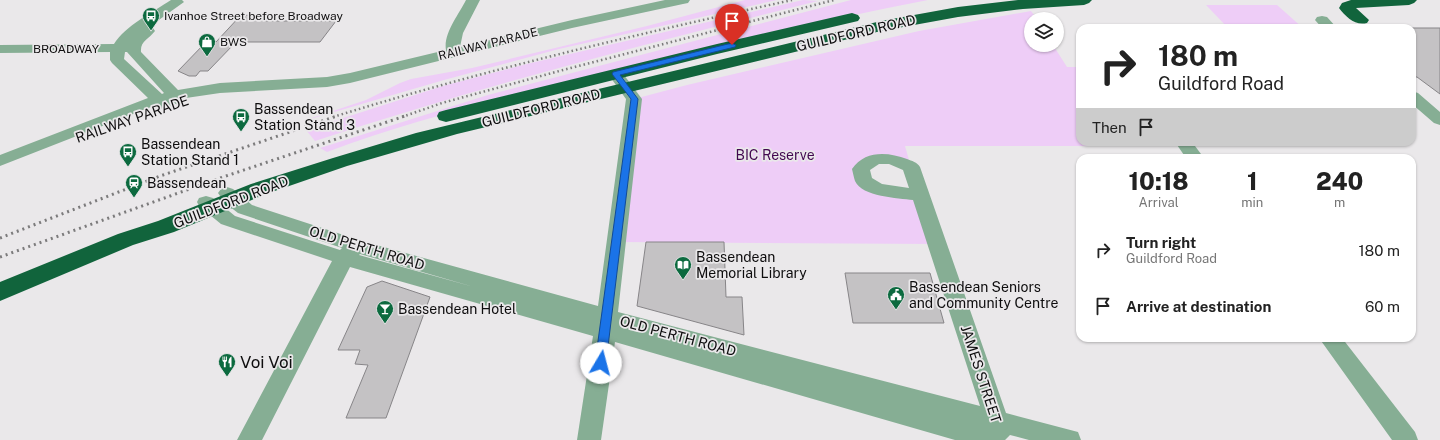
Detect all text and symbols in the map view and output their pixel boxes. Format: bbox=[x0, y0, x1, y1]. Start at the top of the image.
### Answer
pin bbox=[715, 4, 749, 45]
bus stop icon: Ivanhoe Street before Broadway bbox=[141, 6, 161, 31]
place label: Ivanhoe Street before Broadway bbox=[164, 9, 343, 23]
icon: arrive bbox=[721, 10, 743, 32]
street label: GUILDFORD ROAD bbox=[795, 12, 917, 54]
map controls bbox=[1024, 12, 1064, 52]
button: layers bbox=[1024, 12, 1064, 52]
street label: RAILWAY PARADE bbox=[437, 25, 539, 63]
shop icon: BWS bbox=[197, 32, 217, 57]
place label: BWS bbox=[220, 35, 247, 49]
text: 180 m bbox=[1158, 39, 1238, 72]
icon: right bbox=[1092, 40, 1144, 92]
street label: BROADWAY bbox=[33, 42, 100, 56]
text: Guildford Road bbox=[1158, 73, 1284, 94]
street label: GUILDFORD ROAD bbox=[480, 86, 602, 130]
street label: RAILWAY PARADE bbox=[73, 92, 191, 146]
place label: Bassendean Station Stand 3 bbox=[254, 101, 355, 133]
bus stop icon: Bassendean Station Stand 3 bbox=[231, 107, 251, 132]
icon: arrive bbox=[1135, 116, 1157, 138]
text: Then bbox=[1092, 119, 1127, 136]
place label: Bassendean Station Stand 1 bbox=[141, 136, 239, 168]
bus stop icon: Bassendean Station Stand 1 bbox=[118, 142, 138, 167]
park label: BIC Reserve bbox=[735, 147, 815, 163]
text: 10:18 bbox=[1129, 167, 1189, 195]
text: 1 bbox=[1247, 167, 1258, 195]
text: 240 bbox=[1316, 167, 1363, 195]
station icon: Bassendean bbox=[124, 173, 144, 198]
street label: GUILDFORD ROAD bbox=[171, 173, 291, 231]
place label: Bassendean bbox=[147, 175, 226, 191]
text: Arrival bbox=[1139, 195, 1179, 210]
text: min bbox=[1241, 195, 1263, 210]
text: m bbox=[1334, 195, 1345, 210]
street label: OLD PERTH ROAD bbox=[307, 223, 427, 273]
text: Turn right bbox=[1126, 234, 1196, 251]
icon: right bbox=[1092, 239, 1114, 261]
text: 180 m bbox=[1358, 242, 1400, 259]
place label: Bassendean Memorial Library bbox=[696, 249, 807, 281]
text: Guildford Road bbox=[1126, 251, 1217, 266]
library icon: Bassendean Memorial Library bbox=[673, 255, 693, 280]
place label: Bassendean Seniors and Community Centre bbox=[909, 279, 1059, 311]
public building icon: Bassendean Seniors and Community Centre bbox=[886, 285, 906, 310]
icon: arrive bbox=[1092, 295, 1114, 317]
text: Arrive at destination bbox=[1126, 298, 1271, 315]
text: 60 m bbox=[1365, 298, 1400, 315]
bar icon: Bassendean Hotel bbox=[375, 299, 395, 324]
place label: Bassendean Hotel bbox=[398, 301, 516, 317]
street label: OLD PERTH ROAD bbox=[618, 313, 738, 359]
street label: JAMES STREET bbox=[958, 323, 1004, 425]
position arrow bbox=[580, 342, 622, 384]
restaurant icon: Voi Voi bbox=[217, 352, 237, 377]
place label: Voi Voi bbox=[240, 352, 293, 372]

